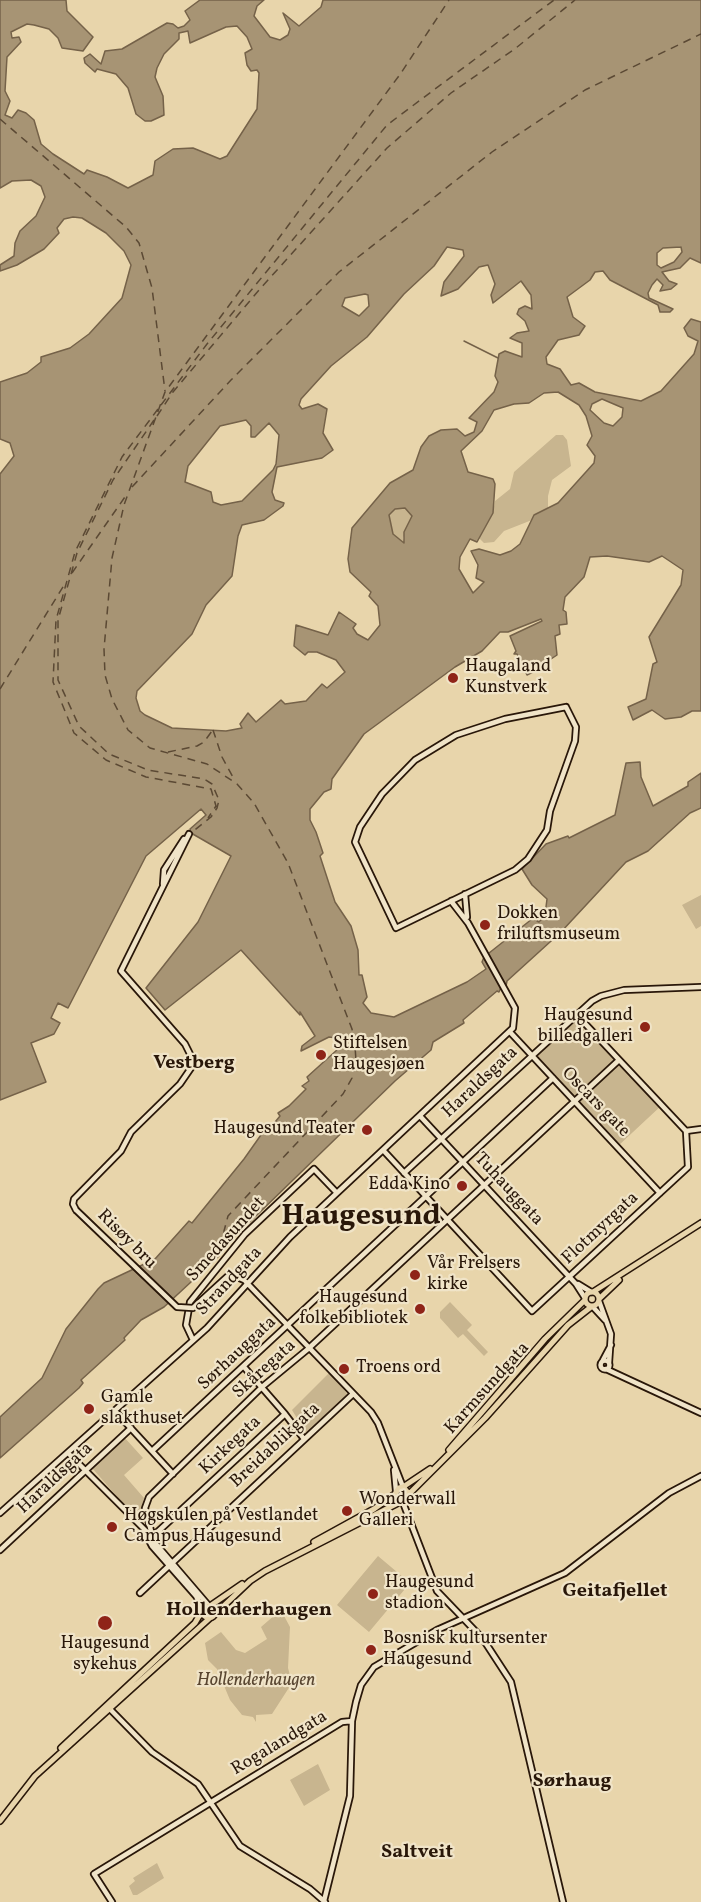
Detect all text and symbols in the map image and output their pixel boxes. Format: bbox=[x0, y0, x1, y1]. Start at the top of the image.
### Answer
place label: Haugaland Kunstverk bbox=[465, 657, 551, 700]
marker: Haugaland Kunstverk bbox=[446, 671, 460, 685]
place label: Dokken friluftsmuseum bbox=[497, 904, 620, 946]
marker: Dokken friluftsmuseum bbox=[478, 918, 492, 932]
place label: Haugesund billedgalleri bbox=[538, 1006, 633, 1048]
marker: Haugesund billedgalleri bbox=[638, 1020, 652, 1034]
place label: Stiftelsen Haugesjøen bbox=[333, 1034, 425, 1076]
street label: Haraldsgata bbox=[439, 1043, 523, 1123]
marker: Stiftelsen Haugesjøen bbox=[314, 1048, 328, 1062]
district label: Vestberg bbox=[153, 1052, 235, 1076]
street label: Oscars gate bbox=[556, 1063, 634, 1143]
place label: Haugesund Teater bbox=[214, 1119, 355, 1141]
marker: Haugesund Teater bbox=[360, 1123, 374, 1137]
street label: Tuhauggata bbox=[469, 1149, 547, 1231]
place label: Edda Kino bbox=[368, 1175, 450, 1197]
marker: Edda Kino bbox=[455, 1179, 469, 1193]
street label: Flotmyrgata bbox=[558, 1188, 644, 1270]
street label: Smedasundet bbox=[183, 1193, 271, 1287]
district label: Haugesund bbox=[281, 1200, 441, 1236]
street label: Risøy bru bbox=[92, 1206, 160, 1274]
street label: Strandgata bbox=[192, 1243, 268, 1321]
place label: Vår Frelsers kirke bbox=[427, 1254, 520, 1296]
marker: Vår Frelsers kirke bbox=[408, 1268, 422, 1282]
place label: Haugesund folkebibliotek bbox=[299, 1288, 408, 1330]
marker: Haugesund folkebibliotek bbox=[413, 1302, 427, 1316]
street label: Sørhauggata bbox=[194, 1312, 282, 1396]
street label: Skåregata bbox=[229, 1336, 301, 1404]
street label: Karmsundgata bbox=[441, 1338, 535, 1440]
place label: Troens ord bbox=[356, 1358, 441, 1380]
marker: Troens ord bbox=[337, 1362, 351, 1376]
place label: Gamle slakthuset bbox=[101, 1388, 183, 1430]
street label: Breidablikgata bbox=[226, 1399, 326, 1493]
marker: Gamle slakthuset bbox=[82, 1402, 96, 1416]
street label: Kirkegata bbox=[196, 1412, 266, 1480]
street label: Haraldsgata bbox=[14, 1439, 98, 1519]
place label: Wonderwall Galleri bbox=[359, 1490, 456, 1532]
marker: Wonderwall Galleri bbox=[340, 1504, 354, 1518]
place label: Høgskulen på Vestlandet Campus Haugesund bbox=[124, 1506, 318, 1549]
marker: Høgskulen på Vestlandet Campus Haugesund bbox=[105, 1520, 119, 1534]
place label: Haugesund stadion bbox=[385, 1573, 474, 1616]
district label: Geitafjellet bbox=[563, 1580, 667, 1604]
marker: Haugesund stadion bbox=[366, 1587, 380, 1601]
district label: Hollenderhaugen bbox=[166, 1599, 332, 1623]
marker: Haugesund sykehus bbox=[96, 1614, 114, 1632]
place label: Bosnisk kultursenter Haugesund bbox=[383, 1629, 547, 1672]
place label: Haugesund sykehus bbox=[60, 1634, 150, 1676]
marker: Bosnisk kultursenter Haugesund bbox=[364, 1643, 378, 1657]
park label: Hollenderhaugen bbox=[197, 1671, 315, 1693]
street label: Rogalandgata bbox=[228, 1707, 332, 1781]
district label: Sørhaug bbox=[532, 1770, 612, 1794]
district label: Saltveit bbox=[381, 1841, 453, 1865]

